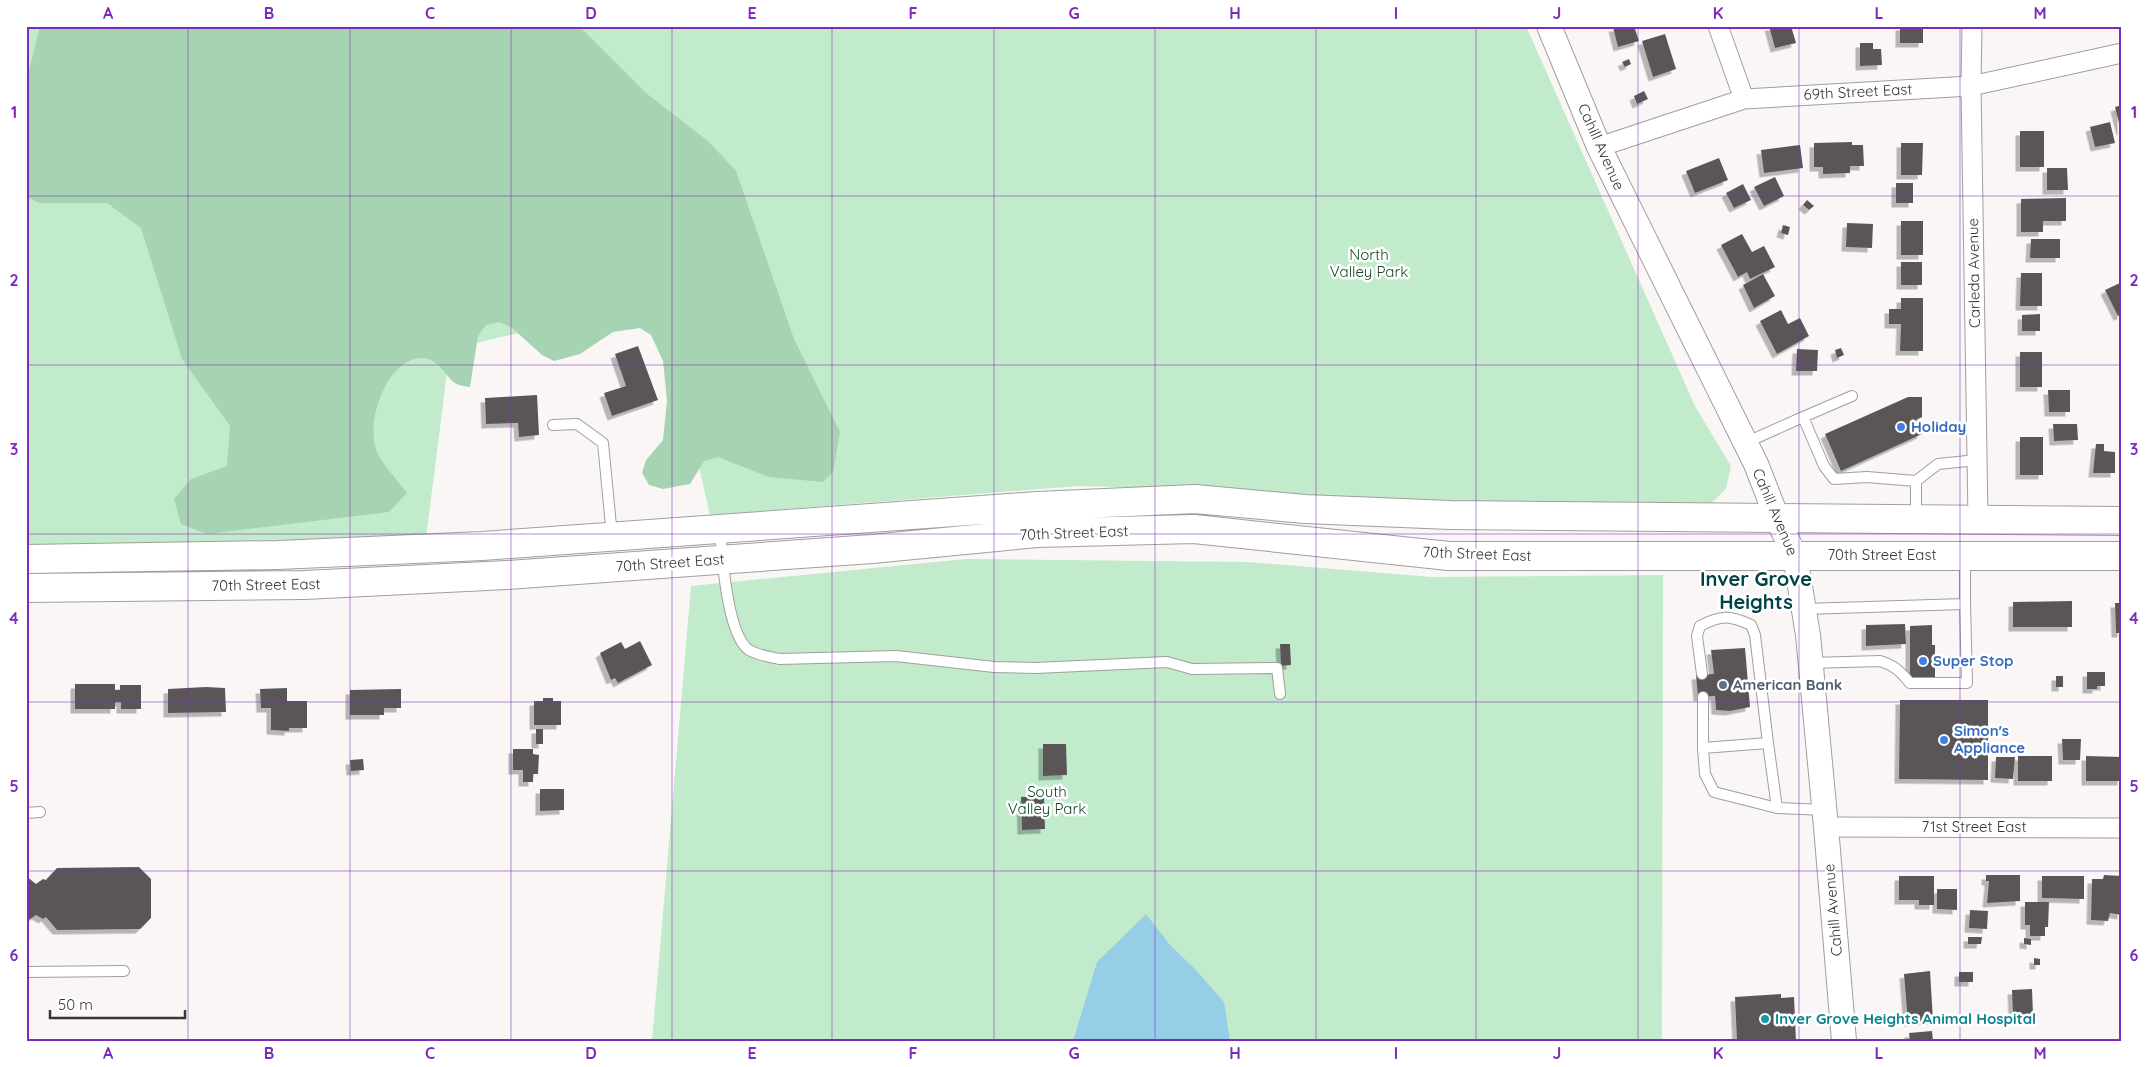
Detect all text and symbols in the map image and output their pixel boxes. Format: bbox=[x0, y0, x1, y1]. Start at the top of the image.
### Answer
text: A bbox=[103, 3, 114, 23]
text: B bbox=[264, 3, 274, 23]
text: C bbox=[425, 3, 435, 23]
text: D bbox=[585, 3, 597, 23]
text: E bbox=[747, 3, 757, 23]
text: F bbox=[909, 3, 918, 23]
text: G bbox=[1068, 3, 1080, 23]
text: H bbox=[1229, 3, 1241, 23]
text: I bbox=[1394, 3, 1398, 23]
text: J bbox=[1553, 3, 1561, 23]
text: K bbox=[1713, 3, 1723, 23]
text: L bbox=[1875, 3, 1884, 23]
text: M bbox=[2033, 3, 2047, 23]
street label: 69th Street East bbox=[1803, 79, 1913, 104]
street label: Cahill Avenue bbox=[1574, 100, 1629, 193]
text: 1 bbox=[11, 102, 17, 122]
text: 1 bbox=[2131, 102, 2137, 122]
street label: Carleda Avenue bbox=[1963, 218, 1984, 328]
park label: North Valley Park bbox=[1330, 245, 1408, 281]
text: 2 bbox=[9, 270, 19, 290]
text: 2 bbox=[2129, 270, 2139, 290]
place label: Holiday bbox=[1911, 417, 1966, 436]
marker: Holiday bbox=[1895, 421, 1907, 433]
text: 3 bbox=[10, 439, 18, 459]
text: 3 bbox=[2130, 439, 2138, 459]
street label: Cahill Avenue bbox=[1749, 465, 1802, 558]
street label: 70th Street East bbox=[1019, 521, 1129, 544]
street label: 70th Street East bbox=[1422, 542, 1532, 565]
street label: 70th Street East bbox=[1827, 545, 1937, 564]
street label: 70th Street East bbox=[615, 549, 725, 576]
district label: Inver Grove Heights bbox=[1700, 566, 1812, 614]
street label: 70th Street East bbox=[211, 574, 321, 595]
text: 4 bbox=[9, 608, 19, 628]
text: 4 bbox=[2129, 608, 2139, 628]
place label: Super Stop bbox=[1933, 651, 2014, 670]
marker: Super Stop bbox=[1917, 655, 1929, 667]
place label: American Bank bbox=[1733, 675, 1842, 694]
marker: American Bank bbox=[1717, 679, 1729, 691]
place label: Simon's Appliance bbox=[1954, 721, 2025, 757]
marker: Simon's Appliance bbox=[1938, 734, 1950, 746]
text: 5 bbox=[9, 776, 19, 796]
text: 5 bbox=[2129, 776, 2139, 796]
park label: South Valley Park bbox=[1008, 782, 1086, 818]
street label: 71st Street East bbox=[1922, 817, 2027, 836]
street label: Cahill Avenue bbox=[1819, 863, 1846, 957]
text: 6 bbox=[10, 945, 19, 965]
text: 6 bbox=[2130, 945, 2139, 965]
scale bar bbox=[50, 987, 185, 1019]
text: 50 m bbox=[58, 995, 93, 1014]
place label: Inver Grove Heights Animal Hospital bbox=[1775, 1009, 2036, 1028]
marker: Inver Grove Heights Animal Hospital bbox=[1759, 1013, 1771, 1025]
text: A bbox=[103, 1043, 114, 1063]
text: B bbox=[264, 1043, 274, 1063]
text: C bbox=[425, 1043, 435, 1063]
text: D bbox=[585, 1043, 597, 1063]
text: E bbox=[747, 1043, 757, 1063]
text: F bbox=[909, 1043, 918, 1063]
text: G bbox=[1068, 1043, 1080, 1063]
text: H bbox=[1229, 1043, 1241, 1063]
text: I bbox=[1394, 1043, 1398, 1063]
text: J bbox=[1553, 1043, 1561, 1063]
text: K bbox=[1713, 1043, 1723, 1063]
text: L bbox=[1875, 1043, 1884, 1063]
text: M bbox=[2033, 1043, 2047, 1063]

